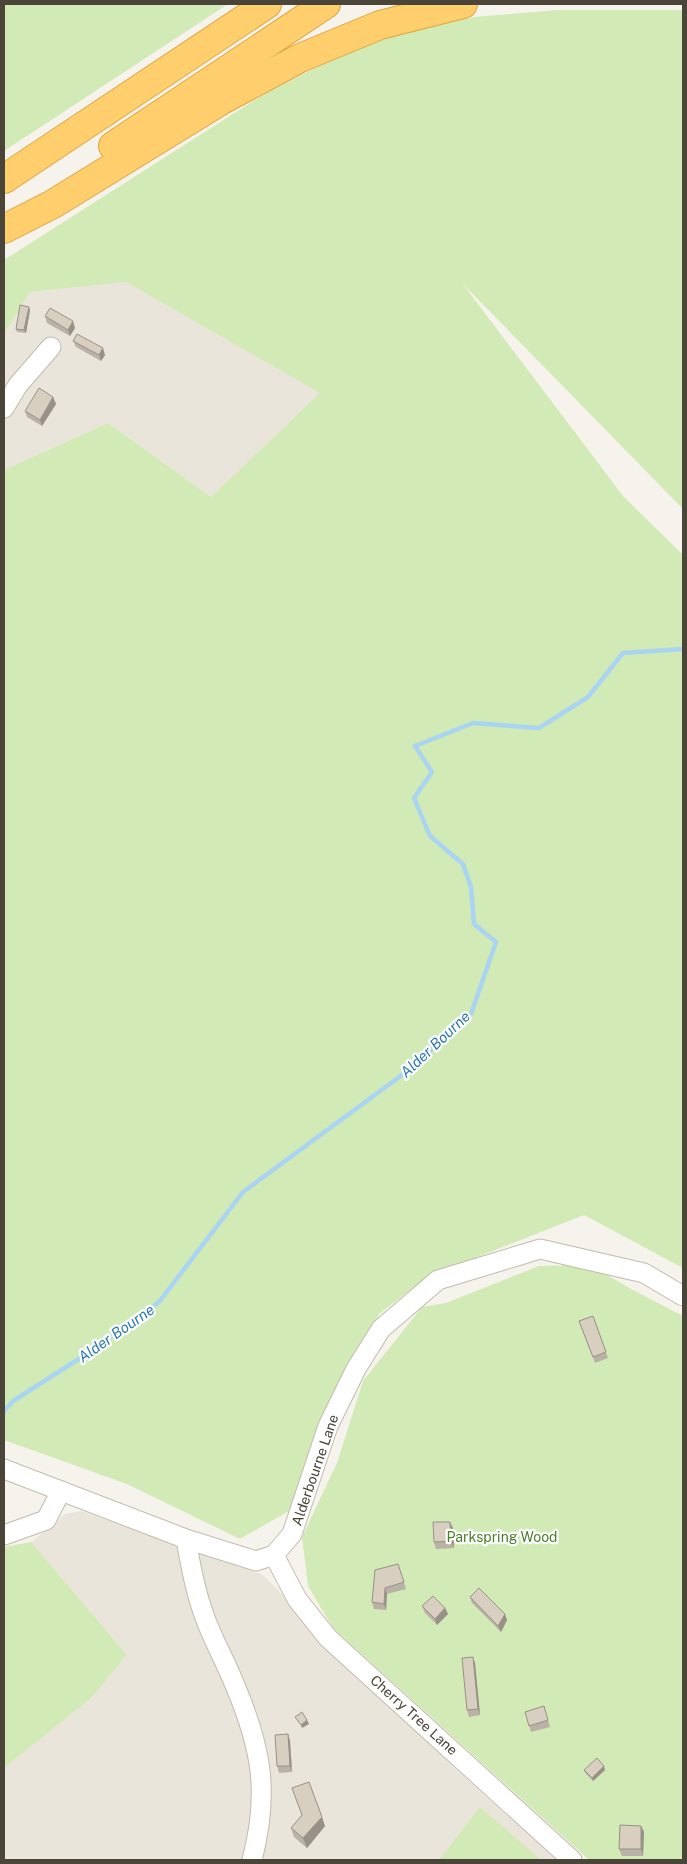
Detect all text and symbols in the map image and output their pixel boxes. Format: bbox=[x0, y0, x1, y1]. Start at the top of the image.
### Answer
water label: Alder Bourne bbox=[397, 1007, 473, 1081]
water label: Alder Bourne bbox=[75, 1301, 157, 1365]
street label: Alderbourne Lane bbox=[288, 1412, 342, 1528]
park label: Parkspring Wood bbox=[447, 1529, 557, 1545]
street label: Cherry Tree Lane bbox=[367, 1672, 461, 1758]

